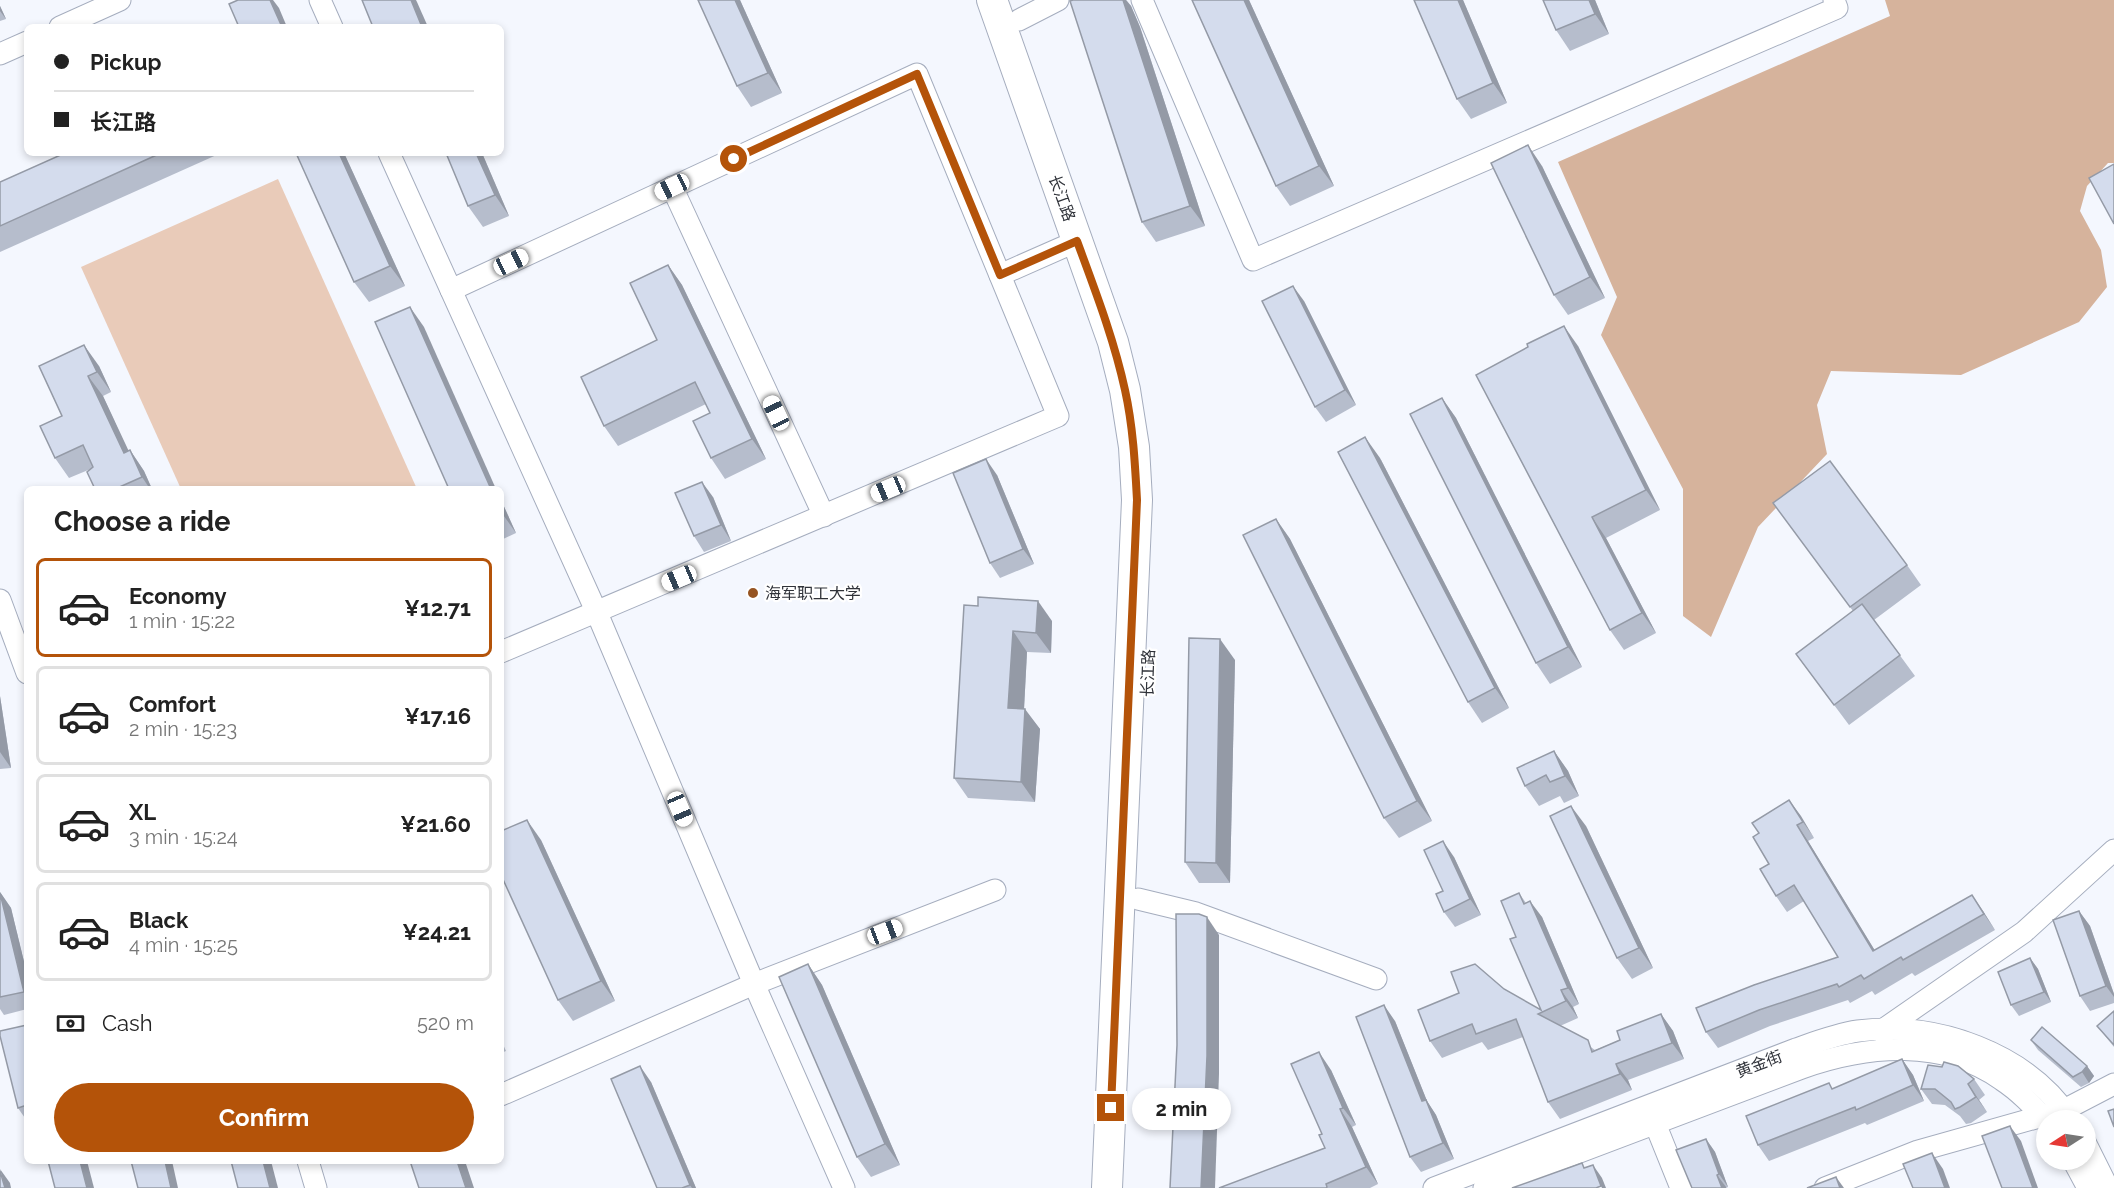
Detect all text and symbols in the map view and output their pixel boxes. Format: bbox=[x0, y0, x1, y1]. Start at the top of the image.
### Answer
text: Pickup bbox=[90, 49, 162, 75]
text: 长江路 bbox=[90, 109, 156, 135]
route start bbox=[720, 145, 747, 172]
car bbox=[652, 171, 692, 203]
street label: 长江路 bbox=[1045, 172, 1079, 224]
car bbox=[491, 246, 531, 278]
car bbox=[760, 393, 792, 433]
car bbox=[868, 474, 908, 504]
text: Choose a ride bbox=[54, 506, 230, 537]
car bbox=[659, 563, 699, 593]
icon: car bbox=[57, 581, 111, 635]
text: Economy bbox=[129, 583, 227, 609]
place label: 海军职工大学 bbox=[765, 584, 861, 603]
marker: 海军职工大学 bbox=[746, 586, 760, 600]
text: ¥12.71 bbox=[404, 595, 471, 621]
text: 1 min · 15:22 bbox=[129, 609, 235, 633]
street label: 长江路 bbox=[1138, 649, 1158, 697]
icon: car bbox=[57, 689, 111, 743]
text: Comfort bbox=[129, 691, 216, 717]
text: ¥17.16 bbox=[404, 703, 471, 729]
text: 2 min · 15:23 bbox=[129, 717, 237, 741]
car bbox=[665, 789, 695, 829]
icon: car bbox=[57, 797, 111, 851]
text: XL bbox=[129, 799, 156, 825]
text: ¥21.60 bbox=[400, 811, 471, 837]
text: 3 min · 15:24 bbox=[129, 825, 238, 849]
icon: car bbox=[57, 905, 111, 959]
text: Black bbox=[129, 907, 188, 933]
car bbox=[865, 917, 905, 947]
text: ¥24.21 bbox=[402, 919, 471, 945]
text: 4 min · 15:25 bbox=[129, 933, 238, 957]
icon: cash bbox=[54, 1007, 87, 1040]
text: Cash bbox=[102, 1010, 153, 1036]
text: 520 m bbox=[417, 1011, 474, 1035]
street label: 黄金街 bbox=[1733, 1047, 1785, 1081]
button: Confirm bbox=[54, 1083, 474, 1152]
callout: 2 min bbox=[1132, 1087, 1231, 1129]
route end bbox=[1097, 1094, 1124, 1121]
text: 2 min bbox=[1156, 1097, 1207, 1121]
north arrow bbox=[2036, 1110, 2096, 1170]
map controls bbox=[2036, 1110, 2096, 1170]

